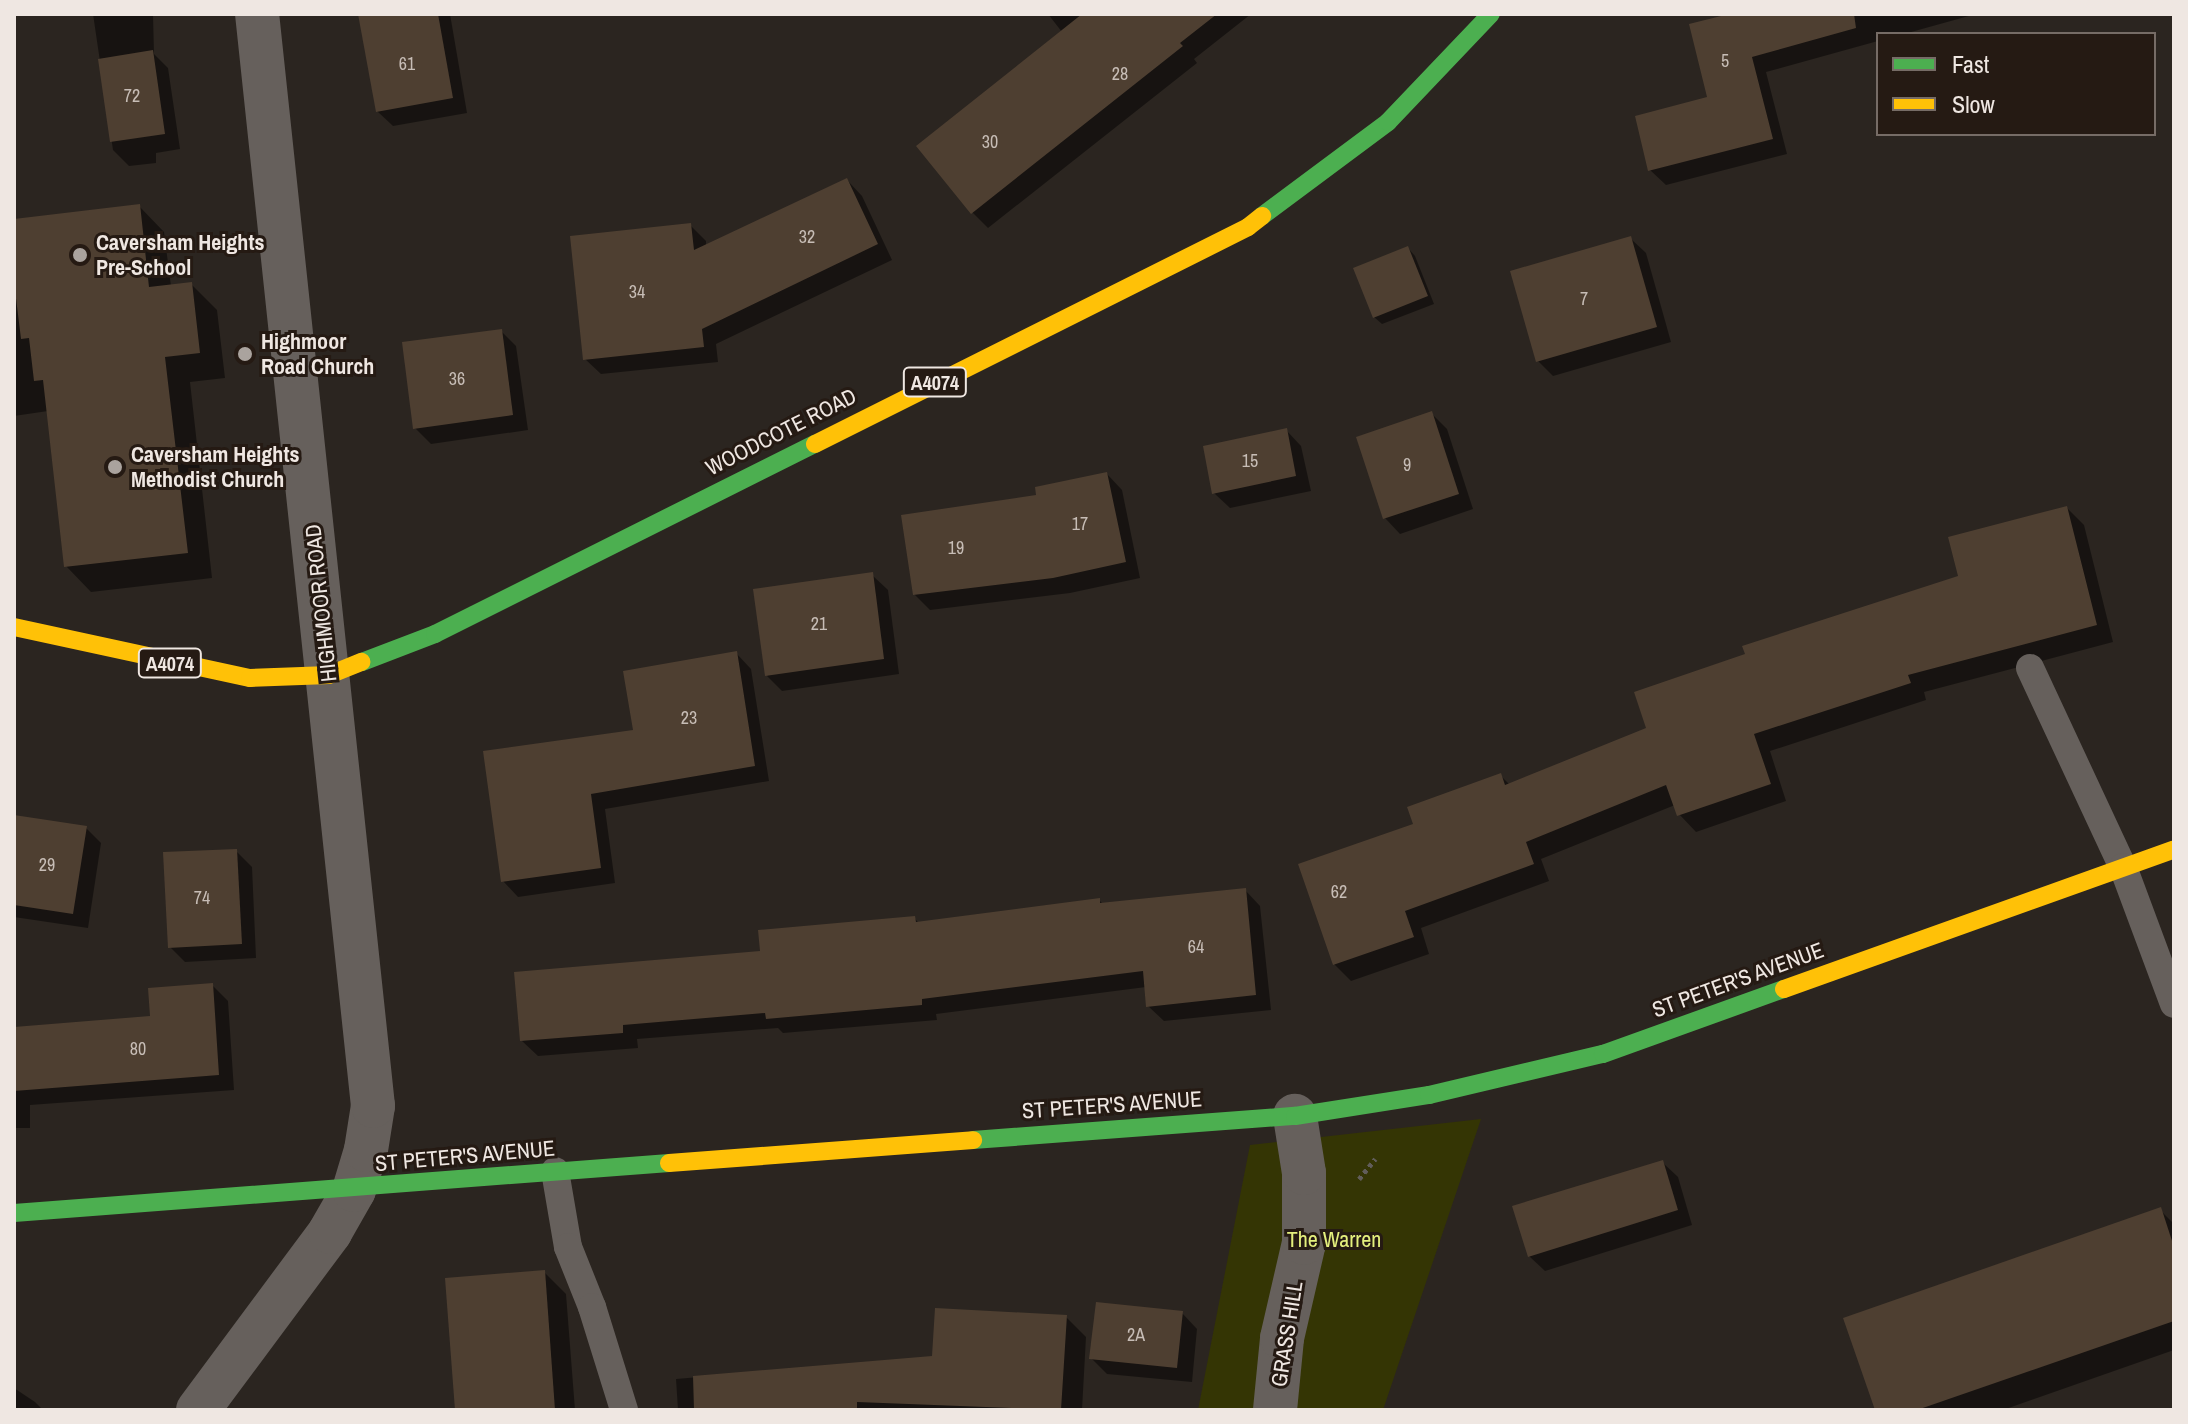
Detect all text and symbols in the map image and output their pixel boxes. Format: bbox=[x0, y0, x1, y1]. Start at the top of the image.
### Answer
legend bbox=[1876, 32, 2156, 136]
text: Fast bbox=[1952, 48, 1989, 80]
house number: 5 bbox=[1721, 50, 1729, 72]
house number: 61 bbox=[399, 53, 415, 75]
house number: 28 bbox=[1112, 63, 1128, 85]
house number: 72 bbox=[124, 85, 140, 107]
text: Slow bbox=[1952, 88, 1995, 120]
house number: 30 bbox=[982, 131, 998, 153]
house number: 32 bbox=[799, 226, 815, 248]
place label: Caversham Heights Pre-School bbox=[96, 229, 264, 280]
marker: Caversham Heights Pre-School bbox=[71, 246, 89, 264]
house number: 34 bbox=[629, 281, 645, 303]
house number: 7 bbox=[1580, 288, 1588, 310]
place label: Highmoor Road Church bbox=[261, 328, 374, 380]
marker: Highmoor Road Church bbox=[236, 345, 254, 363]
road number: A4074 bbox=[901, 366, 969, 398]
house number: 36 bbox=[449, 368, 465, 390]
street label: WOODCOTE ROAD bbox=[701, 383, 861, 481]
place label: Caversham Heights Methodist Church bbox=[131, 441, 299, 492]
house number: 15 bbox=[1242, 450, 1258, 472]
house number: 9 bbox=[1403, 454, 1411, 476]
marker: Caversham Heights Methodist Church bbox=[106, 458, 124, 476]
house number: 17 bbox=[1072, 513, 1088, 535]
street label: HIGHMOOR ROAD bbox=[300, 523, 342, 683]
house number: 19 bbox=[948, 537, 964, 559]
house number: 21 bbox=[811, 613, 827, 635]
road number: A4074 bbox=[136, 647, 204, 679]
house number: 23 bbox=[681, 707, 697, 729]
house number: 29 bbox=[39, 854, 55, 876]
house number: 62 bbox=[1331, 881, 1347, 903]
house number: 74 bbox=[194, 887, 210, 909]
house number: 64 bbox=[1188, 936, 1204, 958]
street label: ST PETER'S AVENUE bbox=[1648, 937, 1828, 1023]
house number: 80 bbox=[130, 1038, 146, 1060]
street label: ST PETER'S AVENUE bbox=[1021, 1085, 1203, 1125]
street label: ST PETER'S AVENUE bbox=[373, 1135, 557, 1177]
park label: The Warren bbox=[1287, 1227, 1381, 1253]
street label: GRASS HILL bbox=[1266, 1279, 1308, 1389]
house number: 2A bbox=[1127, 1324, 1145, 1346]

